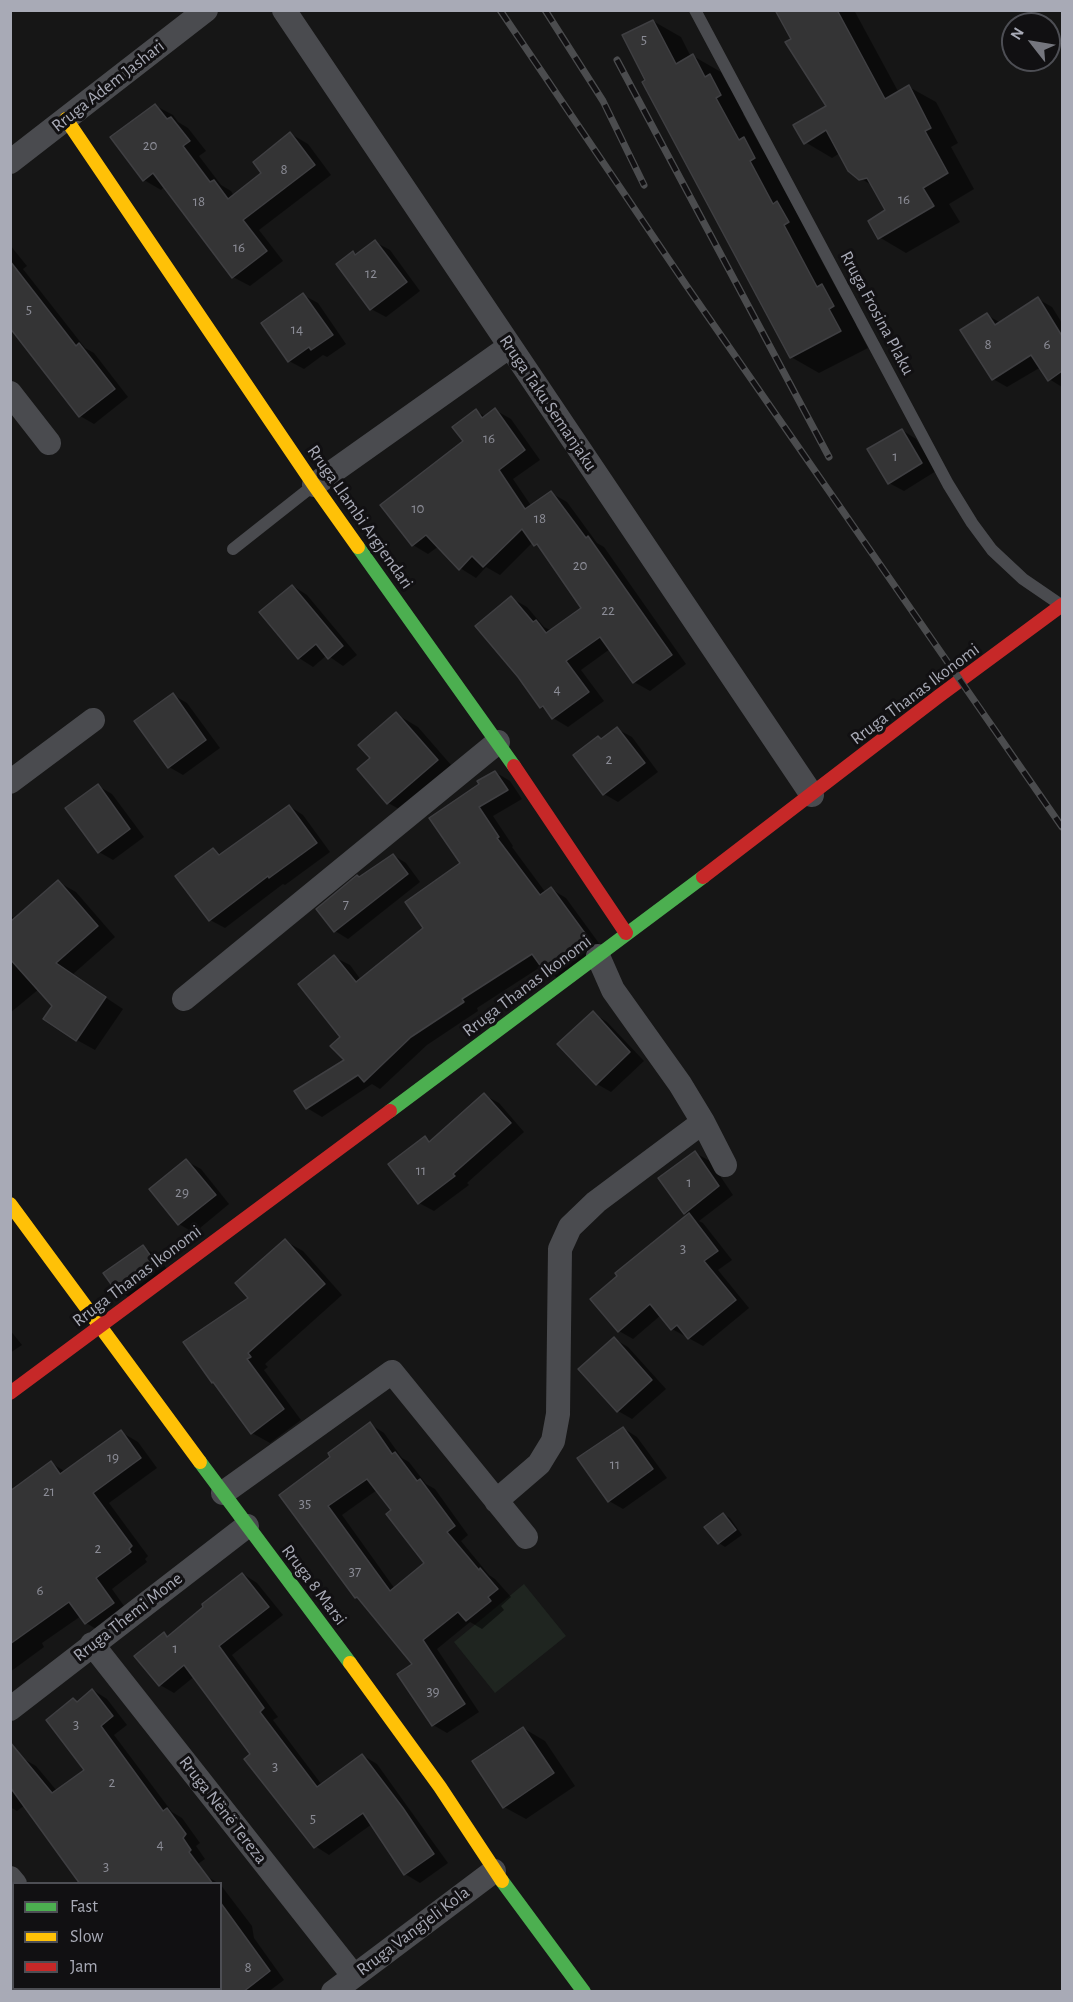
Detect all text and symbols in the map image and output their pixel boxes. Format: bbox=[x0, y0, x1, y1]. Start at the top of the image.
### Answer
north arrow bbox=[1001, 12, 1061, 72]
text: N bbox=[1008, 25, 1027, 43]
house number: 5 bbox=[641, 30, 647, 48]
street label: Rruga Adem Jashari bbox=[47, 35, 169, 137]
house number: 20 bbox=[143, 136, 157, 154]
house number: 8 bbox=[280, 160, 288, 178]
house number: 16 bbox=[898, 190, 910, 208]
house number: 18 bbox=[193, 192, 205, 210]
house number: 16 bbox=[233, 238, 245, 256]
street label: Rruga Frosina Plaku bbox=[835, 247, 919, 379]
house number: 12 bbox=[365, 264, 377, 282]
house number: 5 bbox=[26, 300, 32, 318]
house number: 14 bbox=[291, 320, 303, 338]
street label: Rruga Taku Semanjaku bbox=[494, 331, 602, 475]
house number: 8 bbox=[984, 335, 992, 353]
house number: 6 bbox=[1043, 335, 1051, 353]
house number: 16 bbox=[483, 429, 495, 447]
street label: Rruga Llambi Argjendari bbox=[302, 441, 418, 593]
house number: 1 bbox=[892, 447, 898, 465]
house number: 10 bbox=[411, 499, 425, 517]
house number: 18 bbox=[534, 509, 546, 527]
house number: 20 bbox=[573, 556, 587, 574]
house number: 22 bbox=[601, 601, 615, 619]
street label: Rruga Thanas Ikonomi bbox=[846, 638, 984, 750]
house number: 4 bbox=[553, 680, 561, 698]
house number: 2 bbox=[606, 750, 612, 768]
house number: 7 bbox=[343, 895, 349, 913]
street label: Rruga Thanas Ikonomi bbox=[458, 930, 596, 1042]
house number: 11 bbox=[416, 1161, 426, 1179]
house number: 1 bbox=[686, 1173, 692, 1191]
house number: 29 bbox=[175, 1183, 189, 1201]
street label: Rruga Thanas Ikonomi bbox=[68, 1220, 206, 1332]
house number: 3 bbox=[680, 1239, 686, 1257]
house number: 19 bbox=[107, 1448, 119, 1466]
house number: 11 bbox=[610, 1455, 620, 1473]
house number: 21 bbox=[43, 1482, 55, 1500]
house number: 35 bbox=[299, 1494, 311, 1512]
house number: 2 bbox=[95, 1539, 101, 1557]
street label: Rruga 8 Marsi bbox=[277, 1541, 351, 1629]
house number: 37 bbox=[349, 1562, 361, 1580]
street label: Rruga Themi Mone bbox=[69, 1568, 187, 1666]
house number: 6 bbox=[36, 1581, 44, 1599]
house number: 1 bbox=[172, 1639, 178, 1657]
house number: 39 bbox=[426, 1682, 440, 1700]
house number: 3 bbox=[73, 1715, 79, 1733]
street label: Rruga Nënë Tereza bbox=[174, 1752, 272, 1868]
house number: 3 bbox=[272, 1757, 278, 1775]
house number: 2 bbox=[109, 1773, 115, 1791]
house number: 5 bbox=[310, 1809, 316, 1827]
house number: 4 bbox=[156, 1835, 164, 1853]
house number: 3 bbox=[103, 1857, 109, 1875]
street label: Rruga Vangjeli Kola bbox=[352, 1881, 474, 1981]
legend bbox=[12, 1882, 222, 1990]
text: Fast bbox=[70, 1898, 98, 1916]
text: Slow bbox=[70, 1928, 103, 1946]
text: Jam bbox=[70, 1958, 98, 1976]
house number: 8 bbox=[244, 1958, 252, 1976]

